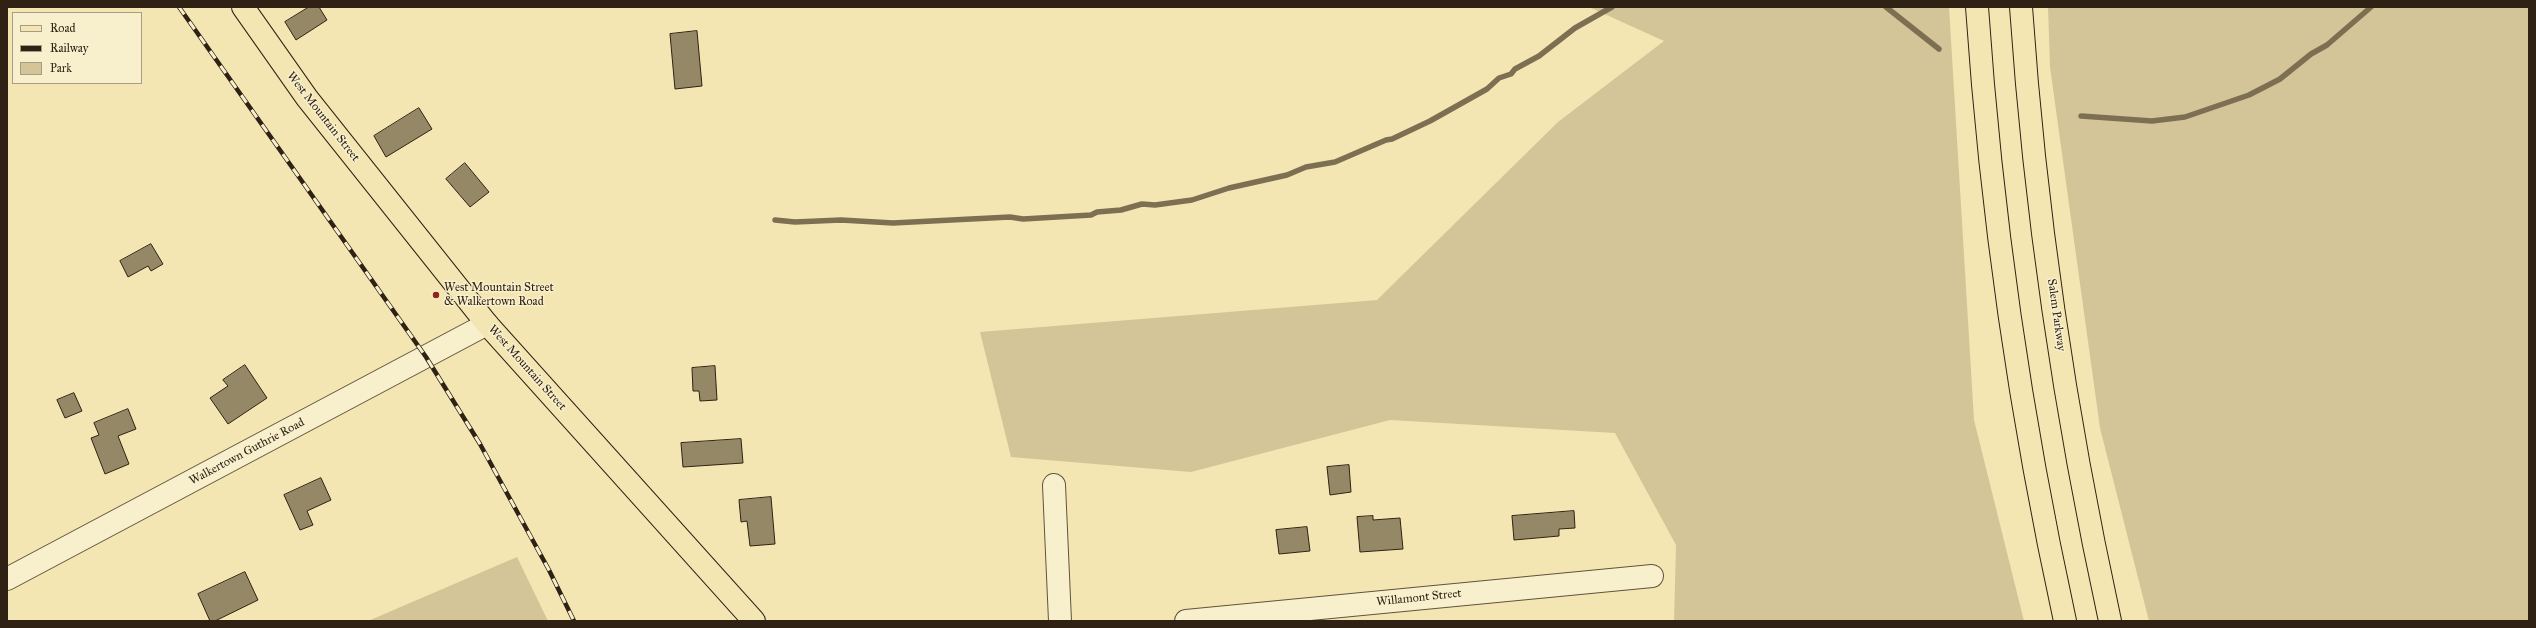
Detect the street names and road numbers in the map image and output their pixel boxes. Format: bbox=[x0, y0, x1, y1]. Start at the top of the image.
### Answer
street label: West Mountain Street bbox=[284, 69, 362, 165]
street label: Salem Parkway bbox=[2044, 278, 2068, 352]
street label: West Mountain Street bbox=[485, 322, 569, 414]
street label: Walkertown Guthrie Road bbox=[187, 416, 307, 488]
street label: Willamont Street bbox=[1376, 586, 1462, 610]

